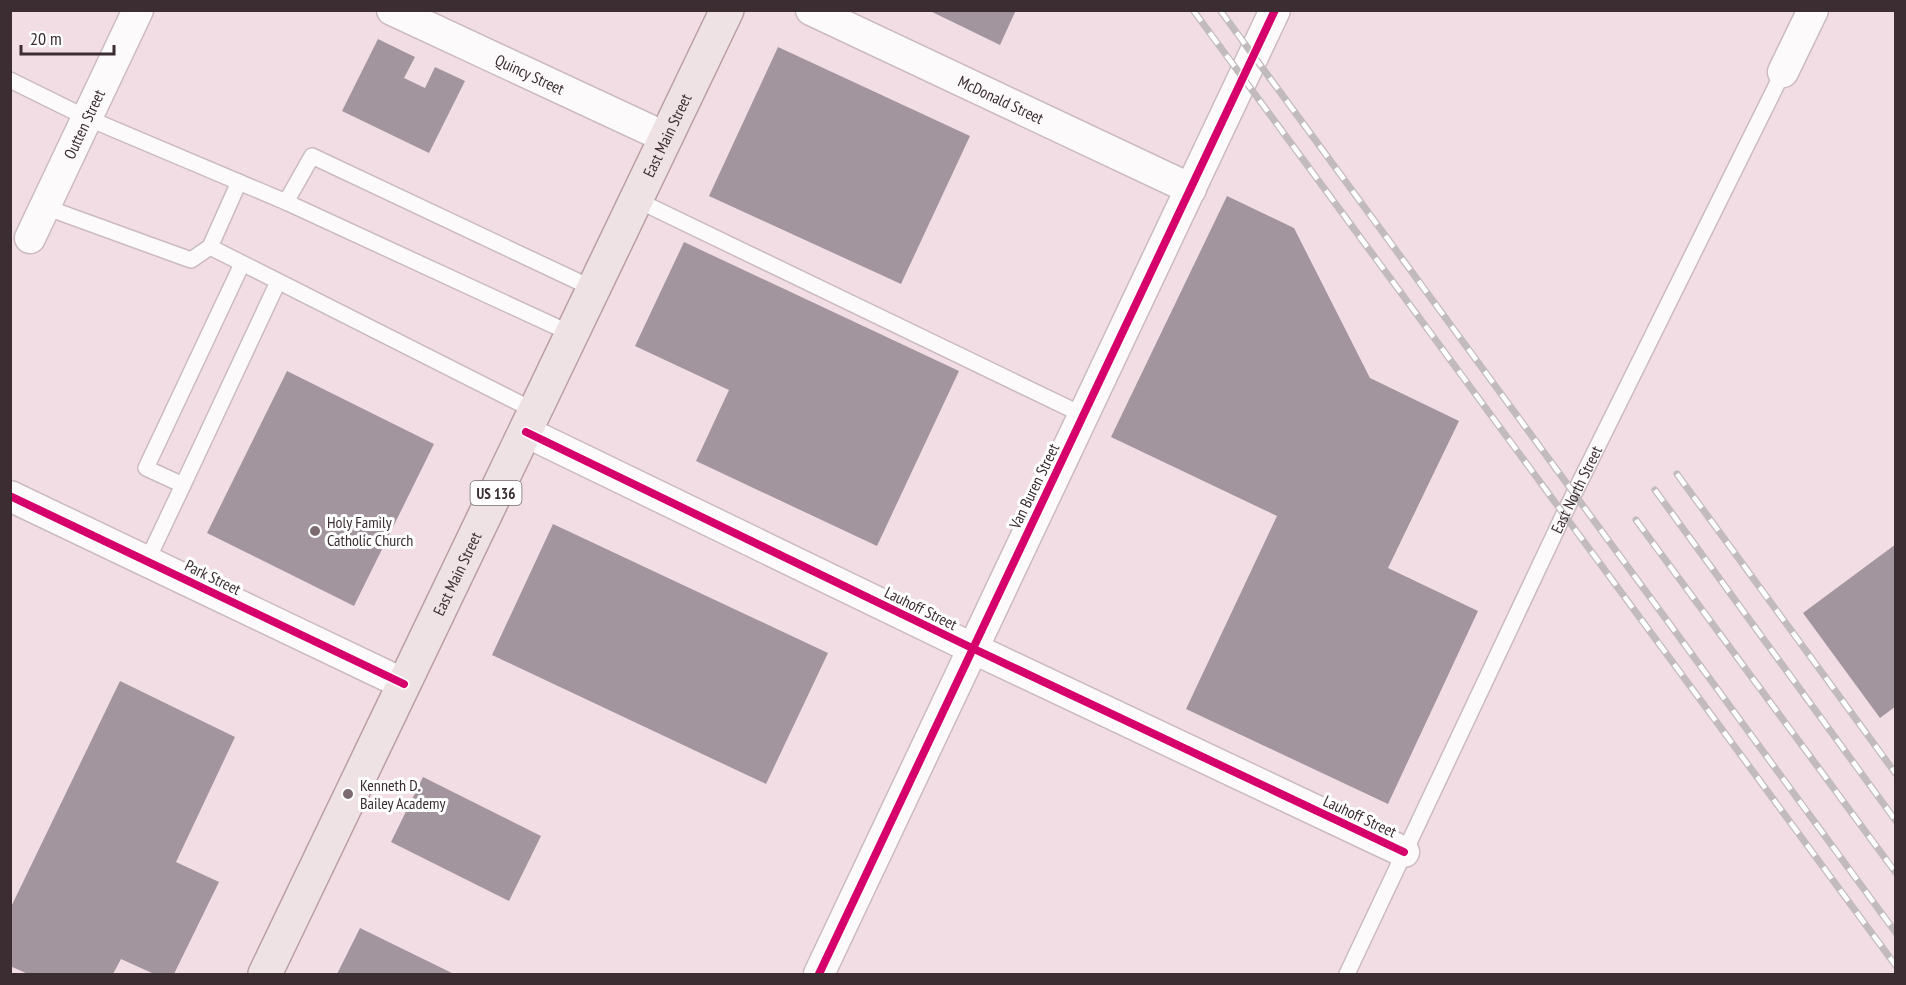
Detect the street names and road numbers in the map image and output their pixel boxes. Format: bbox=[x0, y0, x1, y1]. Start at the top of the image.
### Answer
street label: Quincy Street bbox=[492, 49, 568, 99]
street label: McDonald Street bbox=[955, 71, 1047, 128]
street label: Outten Street bbox=[59, 86, 109, 162]
street label: East Main Street bbox=[638, 90, 696, 180]
street label: Van Buren Street bbox=[1004, 439, 1064, 533]
street label: East North Street bbox=[1546, 442, 1606, 536]
road number: US 136 bbox=[470, 481, 522, 505]
street label: East Main Street bbox=[428, 528, 486, 619]
street label: Park Street bbox=[182, 555, 245, 599]
street label: Lauhoff Street bbox=[881, 582, 961, 634]
street label: Lauhoff Street bbox=[1320, 790, 1400, 842]

